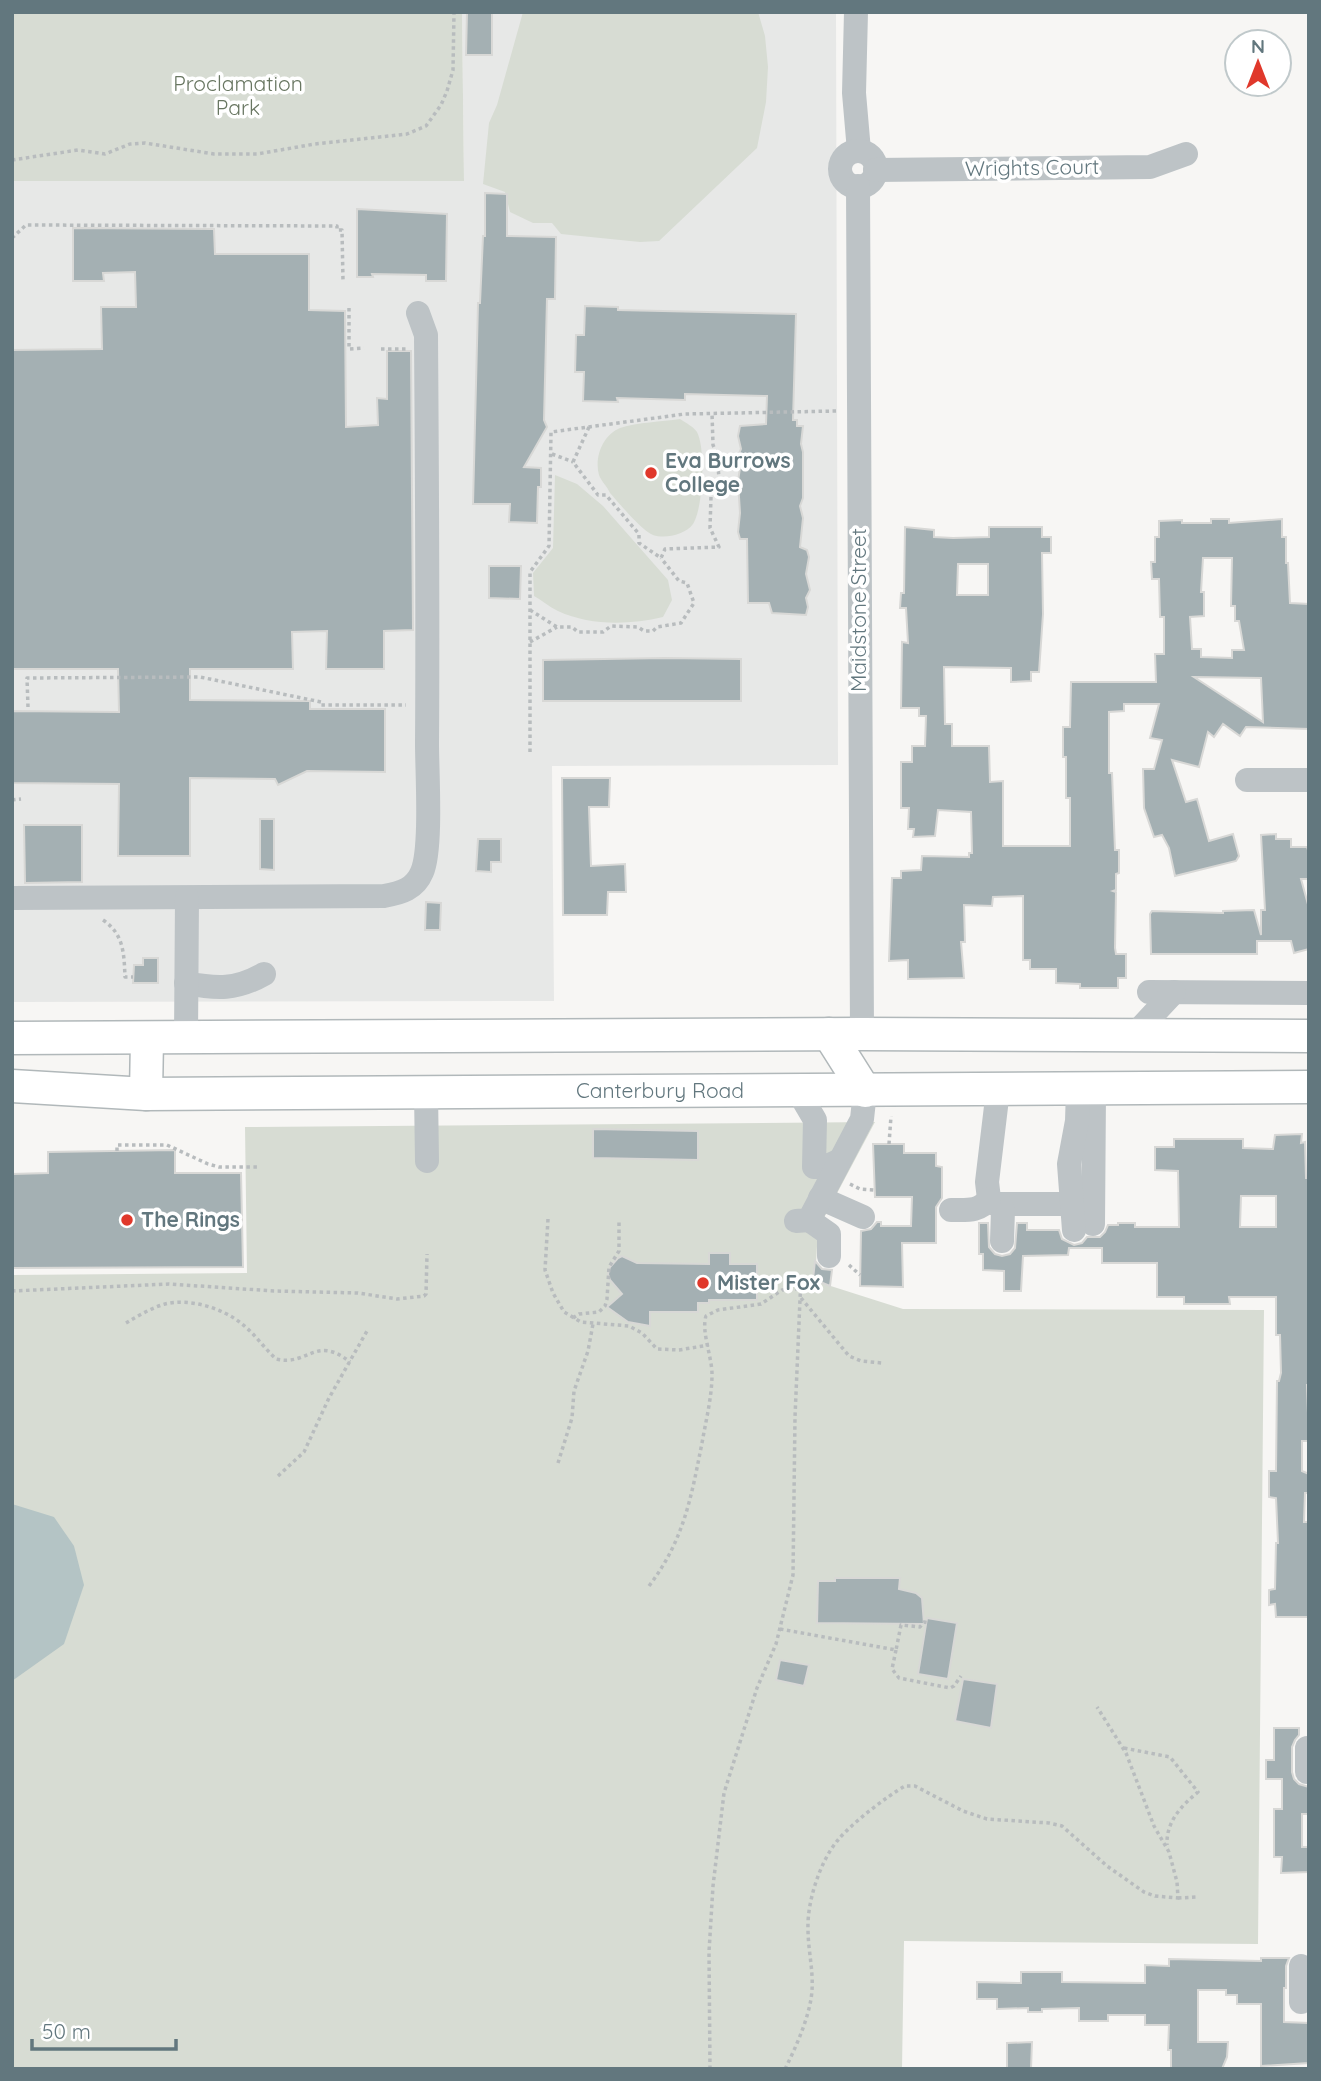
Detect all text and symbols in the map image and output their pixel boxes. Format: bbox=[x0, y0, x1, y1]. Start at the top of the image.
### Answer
north arrow bbox=[1223, 28, 1293, 98]
text: N bbox=[1251, 34, 1265, 58]
park label: Proclamation Park bbox=[173, 70, 303, 120]
street label: Wrights Court bbox=[965, 153, 1099, 181]
place label: Eva Burrows College bbox=[665, 447, 791, 497]
marker: Eva Burrows College bbox=[643, 465, 659, 481]
street label: Maidstone Street bbox=[845, 528, 871, 692]
street label: Canterbury Road bbox=[576, 1077, 744, 1103]
place label: The Rings bbox=[141, 1206, 240, 1232]
marker: The Rings bbox=[119, 1212, 135, 1228]
place label: Mister Fox bbox=[717, 1269, 820, 1295]
marker: Mister Fox bbox=[695, 1275, 711, 1291]
scale bar bbox=[32, 2008, 175, 2052]
text: 50 m bbox=[42, 2018, 91, 2044]

